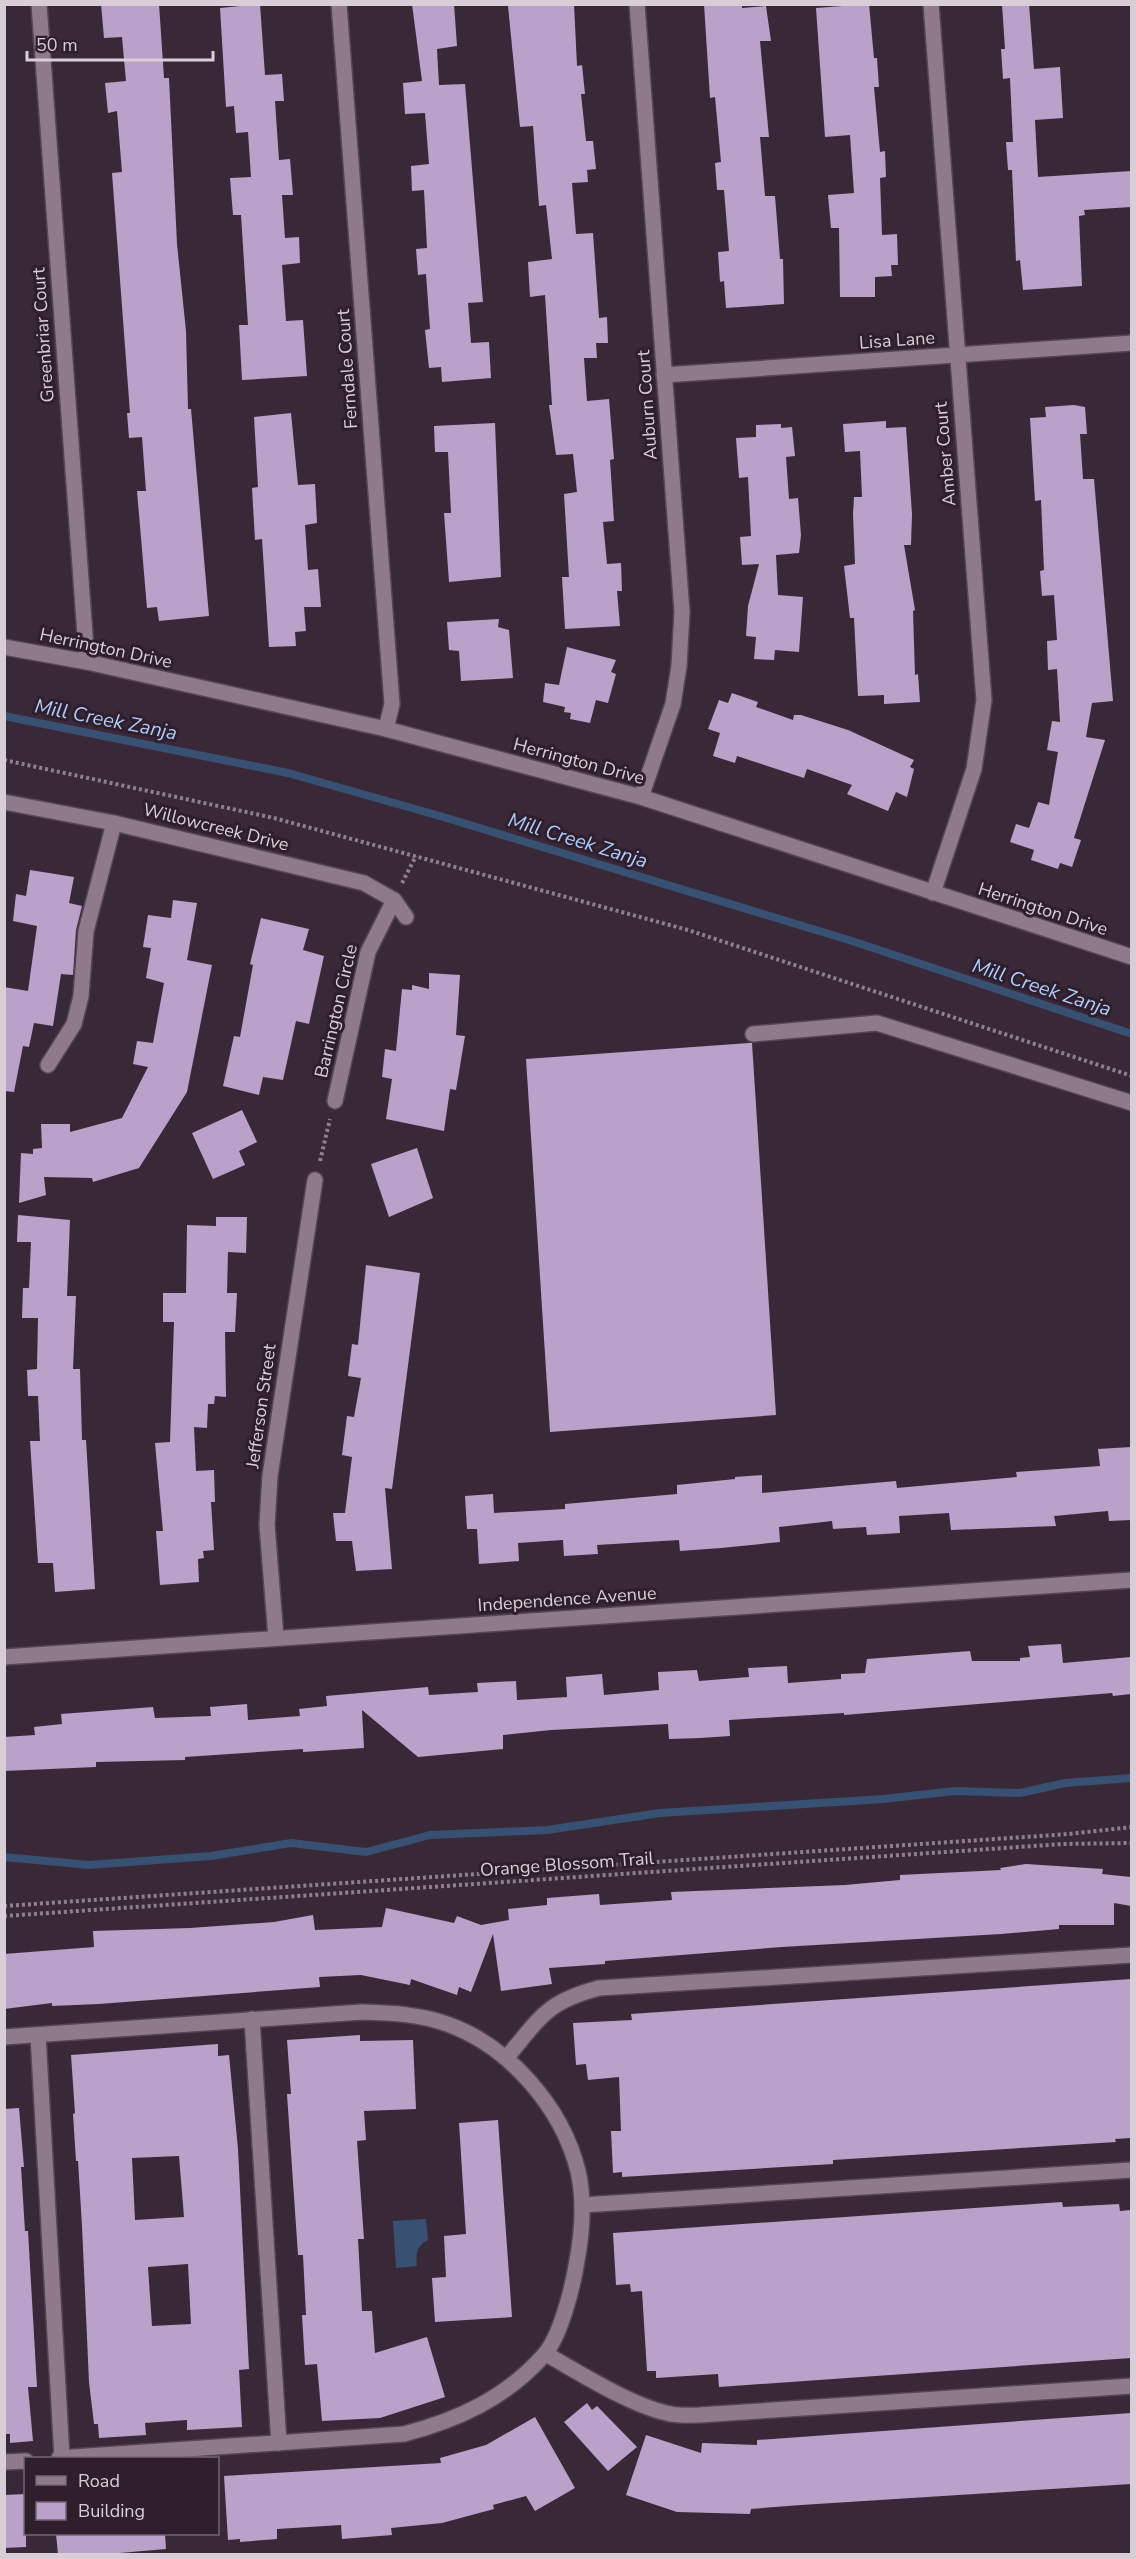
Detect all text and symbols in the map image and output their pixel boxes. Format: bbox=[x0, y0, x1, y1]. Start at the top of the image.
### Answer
scale bar bbox=[27, 24, 213, 62]
text: 50 m bbox=[36, 33, 78, 57]
street label: Greenbriar Court bbox=[26, 266, 60, 403]
street label: Ferndale Court bbox=[331, 308, 363, 430]
street label: Lisa Lane bbox=[858, 325, 936, 355]
street label: Auburn Court bbox=[631, 349, 663, 461]
street label: Amber Court bbox=[928, 400, 962, 507]
street label: Herrington Drive bbox=[38, 622, 174, 674]
water label: Mill Creek Zanja bbox=[32, 692, 179, 747]
street label: Herrington Drive bbox=[511, 732, 647, 790]
street label: Willowcreek Drive bbox=[141, 797, 291, 857]
water label: Mill Creek Zanja bbox=[505, 806, 651, 875]
street label: Herrington Drive bbox=[975, 877, 1111, 941]
street label: Barrington Circle bbox=[309, 942, 363, 1080]
water label: Mill Creek Zanja bbox=[969, 952, 1115, 1023]
street label: Jefferson Street bbox=[240, 1342, 282, 1471]
street label: Independence Avenue bbox=[477, 1581, 657, 1617]
street label: Orange Blossom Trail bbox=[479, 1846, 655, 1882]
legend bbox=[24, 2457, 219, 2535]
text: Road bbox=[78, 2469, 120, 2493]
text: Building bbox=[78, 2499, 145, 2523]

